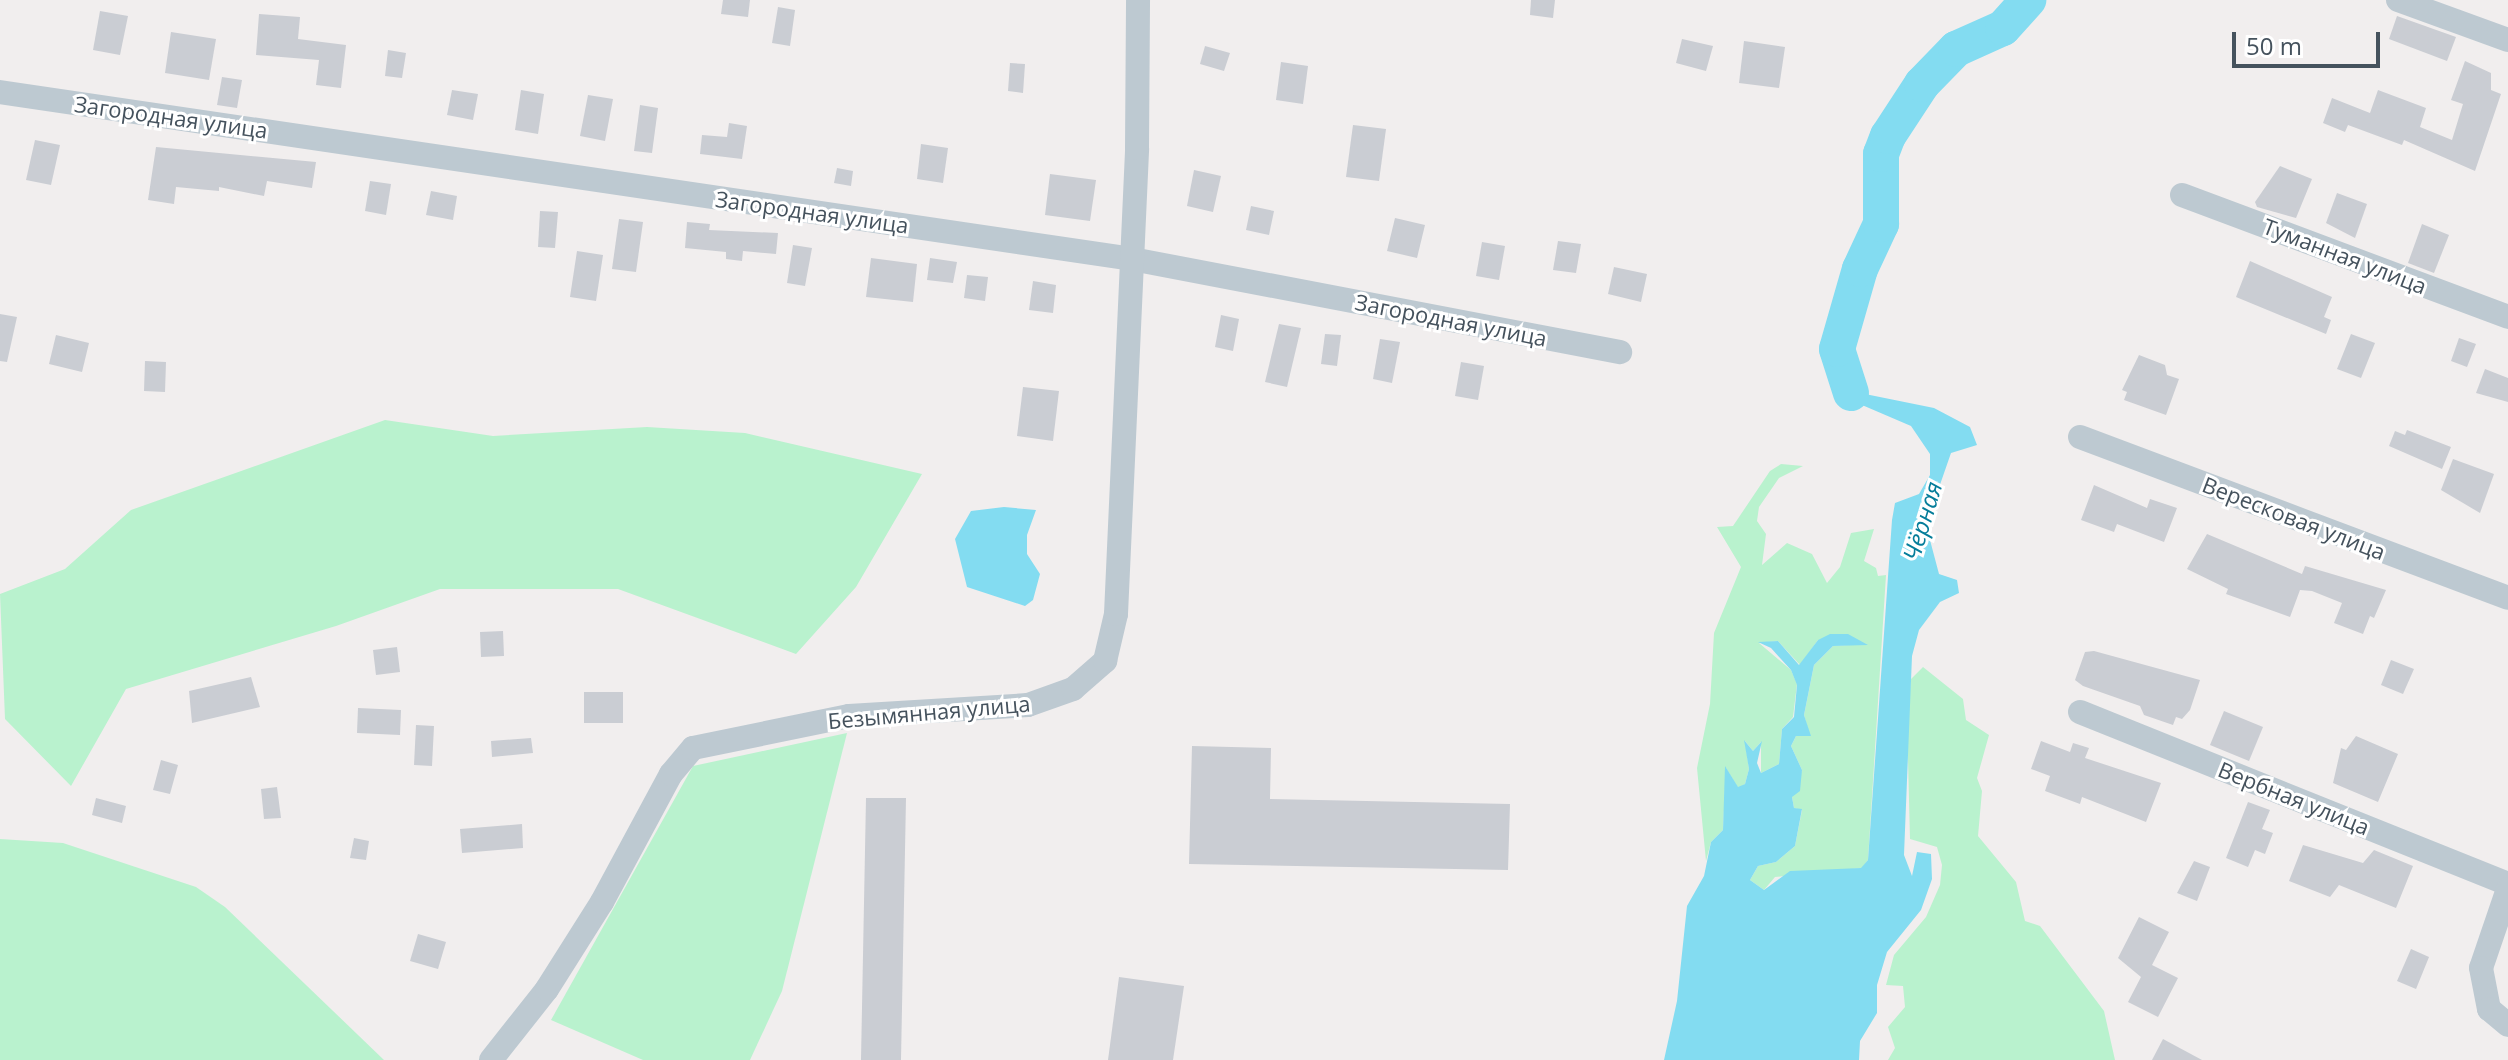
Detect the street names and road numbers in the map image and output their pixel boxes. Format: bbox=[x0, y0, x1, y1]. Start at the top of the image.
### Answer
street label: Загородная улица bbox=[73, 90, 269, 144]
street label: Загородная улица bbox=[714, 185, 910, 239]
street label: Туманная улица bbox=[2259, 213, 2431, 299]
street label: Загородная улица bbox=[1353, 288, 1549, 352]
street label: Вересковая улица bbox=[2199, 471, 2389, 565]
street label: Безымянная улица bbox=[827, 690, 1031, 734]
street label: Вербная улица bbox=[2215, 756, 2373, 840]

